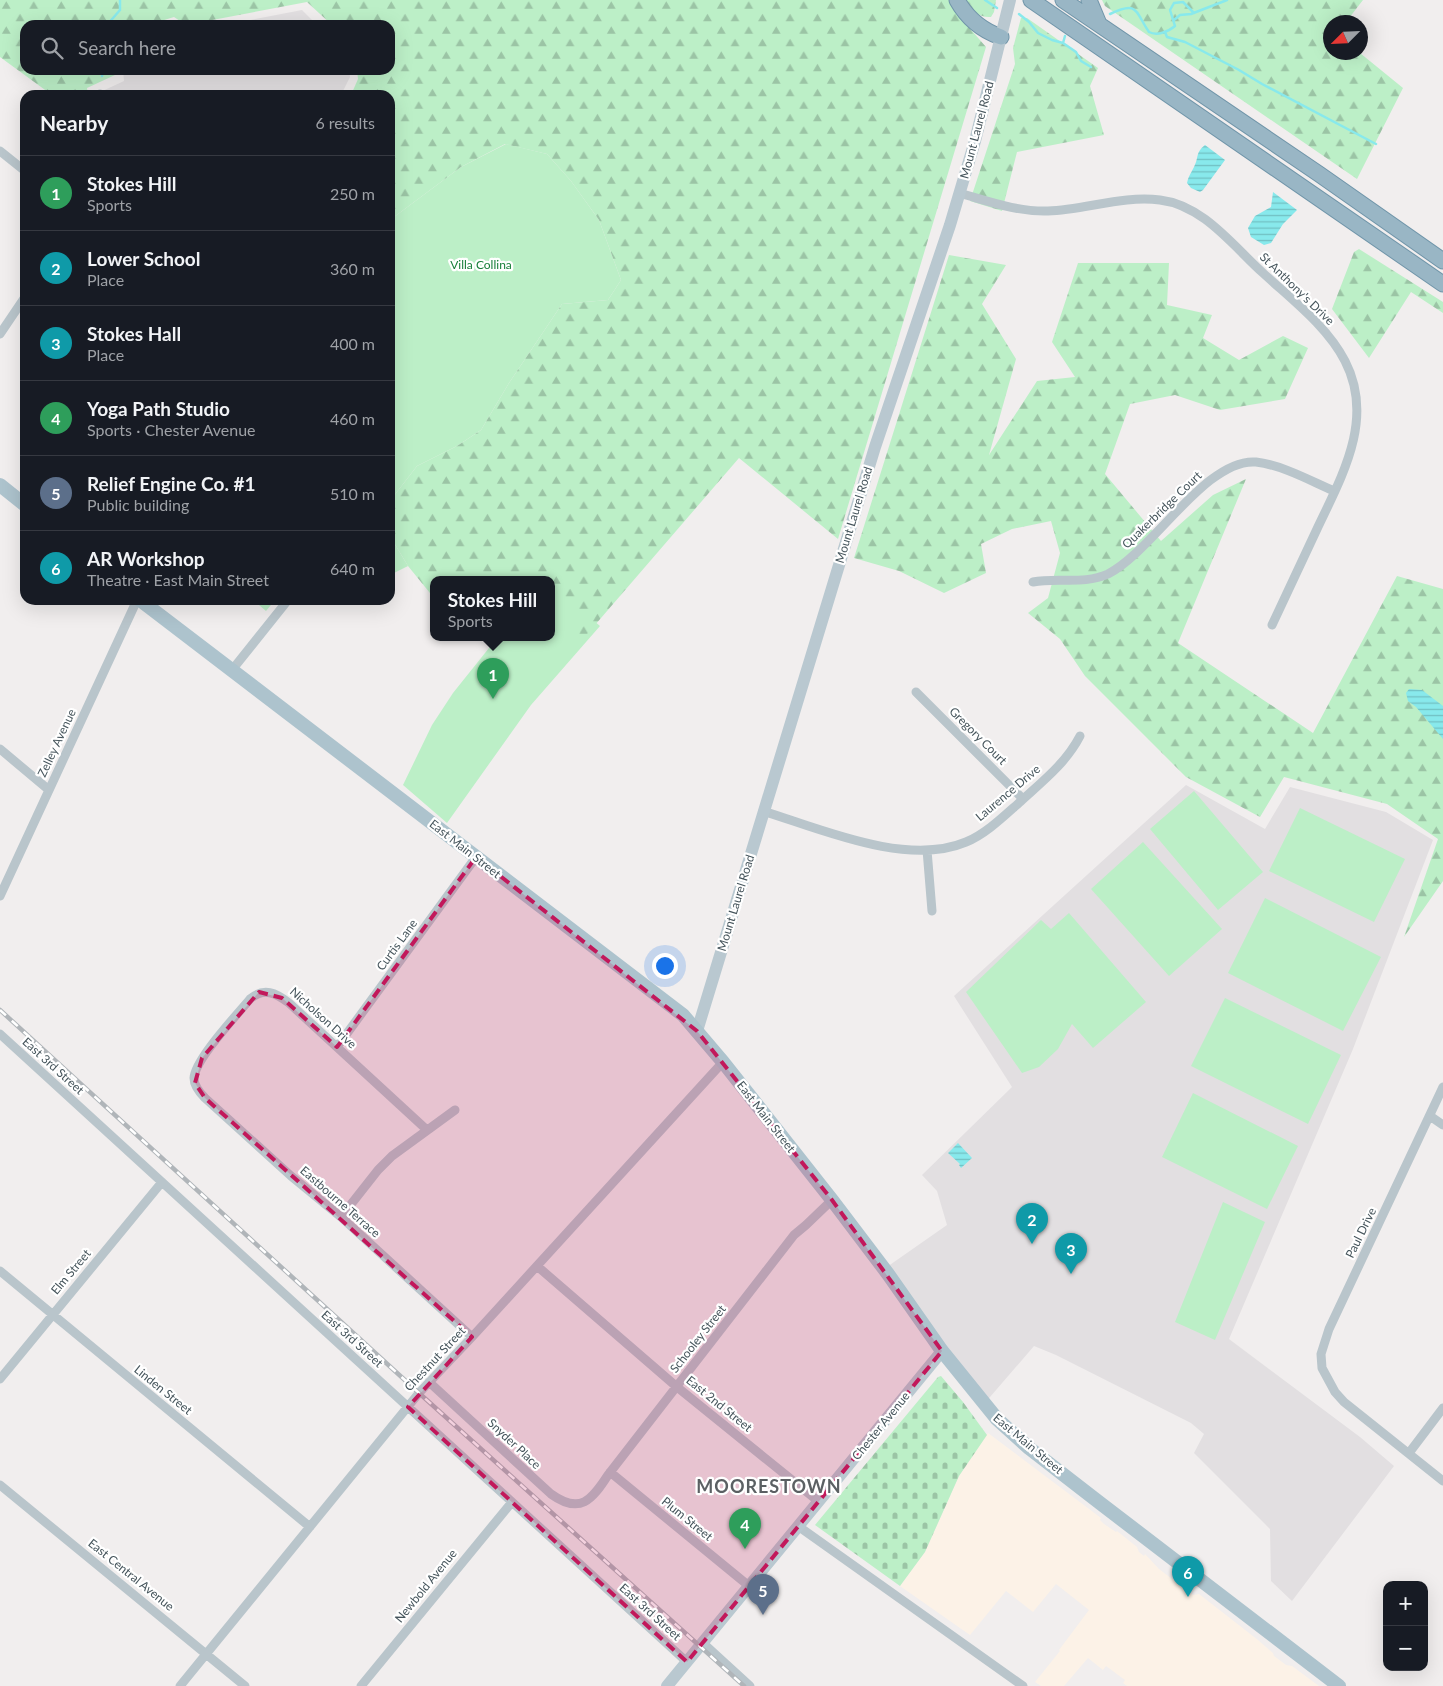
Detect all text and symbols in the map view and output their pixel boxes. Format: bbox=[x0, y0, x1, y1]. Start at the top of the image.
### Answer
north arrow bbox=[1323, 15, 1368, 60]
search box bbox=[20, 20, 395, 75]
icon: search bbox=[38, 34, 66, 62]
text: Search here bbox=[78, 36, 176, 59]
street label: Mount Laurel Road bbox=[956, 80, 997, 180]
text: Nearby bbox=[40, 110, 108, 135]
text: 6 results bbox=[315, 113, 375, 132]
text: Stokes Hill bbox=[87, 172, 176, 195]
text: 1 bbox=[51, 184, 61, 203]
text: 250 m bbox=[330, 184, 375, 203]
text: Sports bbox=[87, 195, 132, 214]
text: Lower School bbox=[87, 247, 201, 270]
street label: St Anthony's Drive bbox=[1257, 249, 1338, 328]
park label: Villa Collina bbox=[450, 257, 512, 272]
text: 2 bbox=[51, 259, 61, 278]
text: 360 m bbox=[330, 259, 375, 278]
text: Place bbox=[87, 270, 124, 289]
text: Stokes Hall bbox=[87, 322, 181, 345]
text: 3 bbox=[51, 334, 61, 353]
text: 400 m bbox=[330, 334, 375, 353]
text: Place bbox=[87, 345, 124, 364]
text: Yoga Path Studio bbox=[87, 397, 230, 420]
text: 4 bbox=[51, 409, 61, 428]
text: 460 m bbox=[330, 409, 375, 428]
text: Sports · Chester Avenue bbox=[87, 420, 256, 439]
street label: Mount Laurel Road bbox=[832, 465, 875, 565]
street label: Quakerbridge Court bbox=[1119, 467, 1205, 551]
text: Relief Engine Co. #1 bbox=[87, 472, 256, 495]
text: 5 bbox=[51, 484, 61, 503]
text: 510 m bbox=[330, 484, 375, 503]
text: Public building bbox=[87, 495, 189, 514]
text: AR Workshop bbox=[87, 547, 205, 570]
text: 6 bbox=[51, 559, 61, 578]
text: 640 m bbox=[330, 559, 375, 578]
text: Theatre · East Main Street bbox=[87, 570, 269, 589]
popup bbox=[430, 576, 555, 641]
text: Stokes Hill bbox=[448, 588, 537, 611]
text: Sports bbox=[448, 611, 493, 630]
pin: 1 bbox=[477, 658, 509, 699]
street label: Gregory Court bbox=[946, 704, 1011, 768]
street label: Zelley Avenue bbox=[34, 706, 79, 779]
street label: Laurence Drive bbox=[972, 761, 1043, 824]
street label: East Main Street bbox=[427, 816, 505, 882]
street label: Mount Laurel Road bbox=[714, 853, 757, 953]
street label: Curtis Lane bbox=[373, 916, 420, 973]
your location bbox=[652, 953, 678, 979]
street label: Nicholson Drive bbox=[287, 984, 360, 1051]
street label: East 3rd Street bbox=[19, 1034, 88, 1098]
street label: East Main Street bbox=[734, 1078, 799, 1156]
street label: Eastbourne Terrace bbox=[297, 1163, 383, 1240]
pin: 2 bbox=[1016, 1203, 1048, 1244]
street label: Paul Drive bbox=[1342, 1205, 1379, 1260]
pin: 3 bbox=[1055, 1233, 1087, 1274]
street label: Elm Street bbox=[47, 1246, 94, 1297]
street label: Schooley Street bbox=[666, 1301, 729, 1376]
street label: East 3rd Street bbox=[318, 1307, 387, 1371]
street label: Chestnut Street bbox=[401, 1323, 469, 1394]
street label: Linden Street bbox=[131, 1362, 196, 1418]
street label: East 2nd Street bbox=[683, 1372, 756, 1435]
street label: Chester Avenue bbox=[849, 1389, 913, 1463]
street label: East Main Street bbox=[990, 1410, 1067, 1478]
street label: Snyder Place bbox=[485, 1415, 544, 1472]
district label: MOORESTOWN bbox=[696, 1475, 842, 1497]
street label: Plum Street bbox=[659, 1494, 716, 1544]
pin: 4 bbox=[729, 1508, 761, 1549]
street label: East Central Avenue bbox=[85, 1535, 177, 1614]
street label: Newbold Avenue bbox=[391, 1546, 460, 1625]
pin: 6 bbox=[1172, 1556, 1204, 1597]
pin: 5 bbox=[747, 1574, 779, 1615]
street label: East 3rd Street bbox=[616, 1580, 685, 1644]
map controls bbox=[1383, 1581, 1428, 1671]
button: + bbox=[1383, 1581, 1428, 1626]
button: − bbox=[1383, 1626, 1428, 1671]

